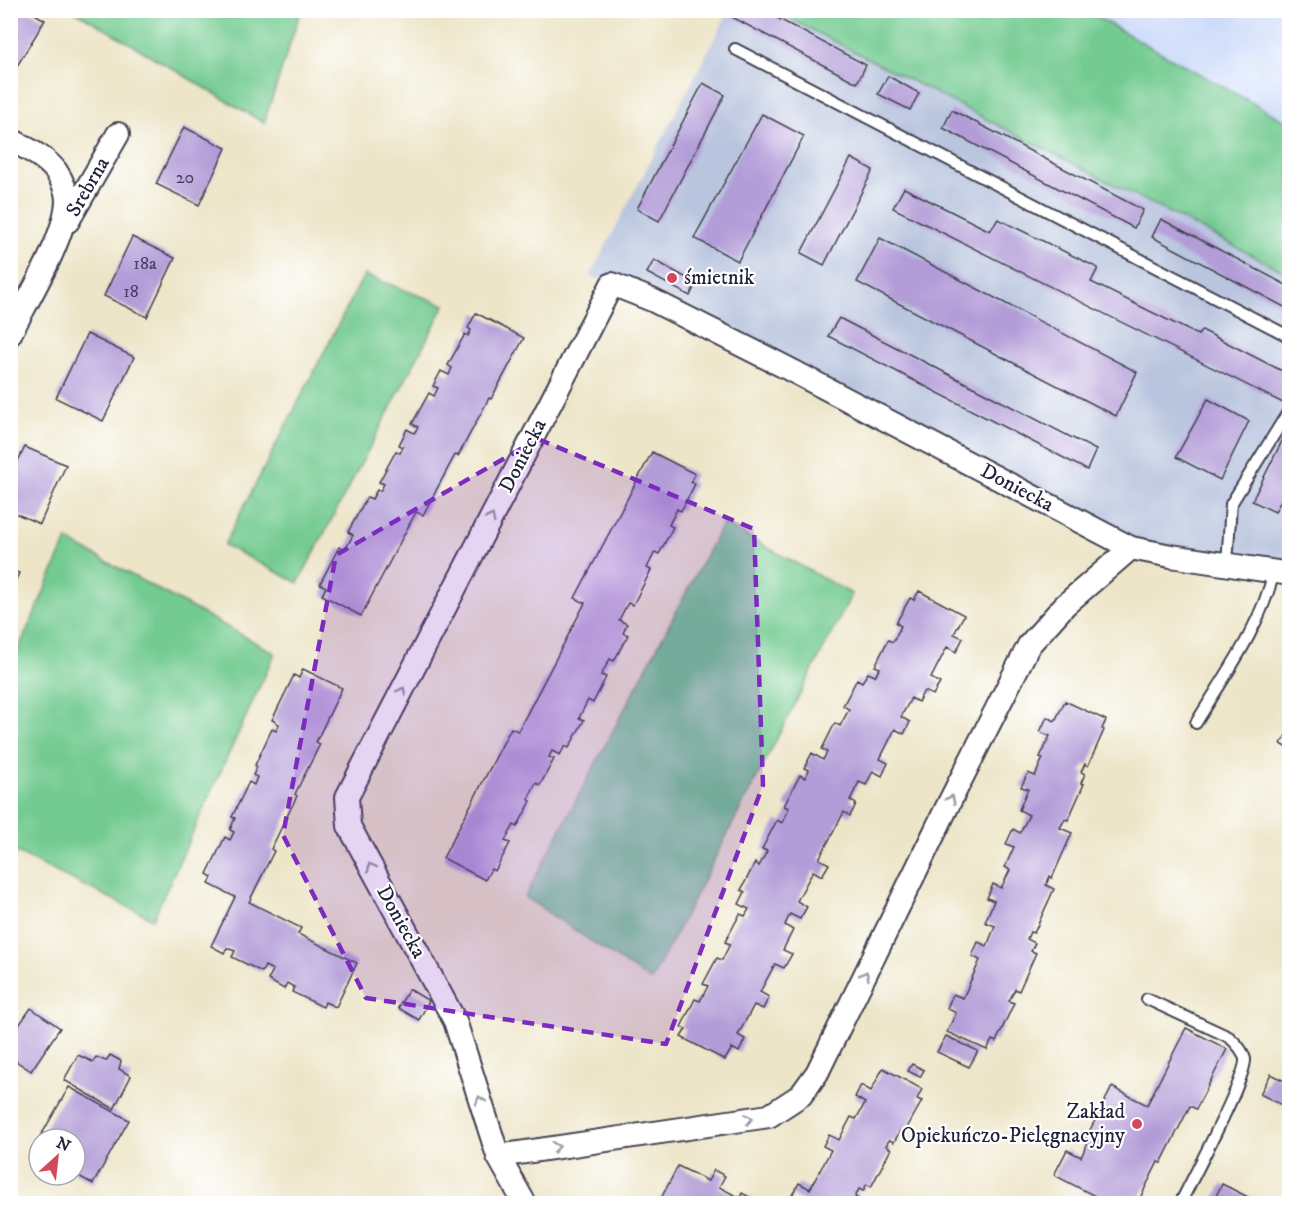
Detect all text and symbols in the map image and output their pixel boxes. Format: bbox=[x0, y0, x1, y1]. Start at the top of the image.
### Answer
street label: Srebrna bbox=[61, 152, 116, 222]
house number: 20 bbox=[176, 167, 194, 189]
house number: 18a bbox=[133, 253, 157, 275]
place label: śmietnik bbox=[684, 265, 755, 291]
marker: śmietnik bbox=[665, 271, 679, 285]
house number: 18 bbox=[123, 281, 139, 303]
street label: Doniecka bbox=[493, 415, 553, 497]
street label: Doniecka bbox=[976, 458, 1058, 518]
one-way arrow bbox=[484, 514, 495, 524]
one-way arrow bbox=[394, 687, 406, 698]
one-way arrow bbox=[943, 795, 955, 806]
one-way arrow bbox=[367, 863, 378, 873]
street label: Doniecka bbox=[370, 881, 432, 963]
one-way arrow bbox=[858, 970, 870, 981]
one-way arrow bbox=[475, 1095, 488, 1106]
place label: Zakład Opiekuńczo-Pielęgnacyjny bbox=[901, 1099, 1126, 1149]
one-way arrow bbox=[745, 1113, 754, 1125]
marker: Zakład Opiekuńczo-Pielęgnacyjny bbox=[1130, 1117, 1144, 1131]
north arrow bbox=[27, 1127, 87, 1187]
text: N bbox=[53, 1133, 74, 1156]
one-way arrow bbox=[552, 1142, 561, 1154]

